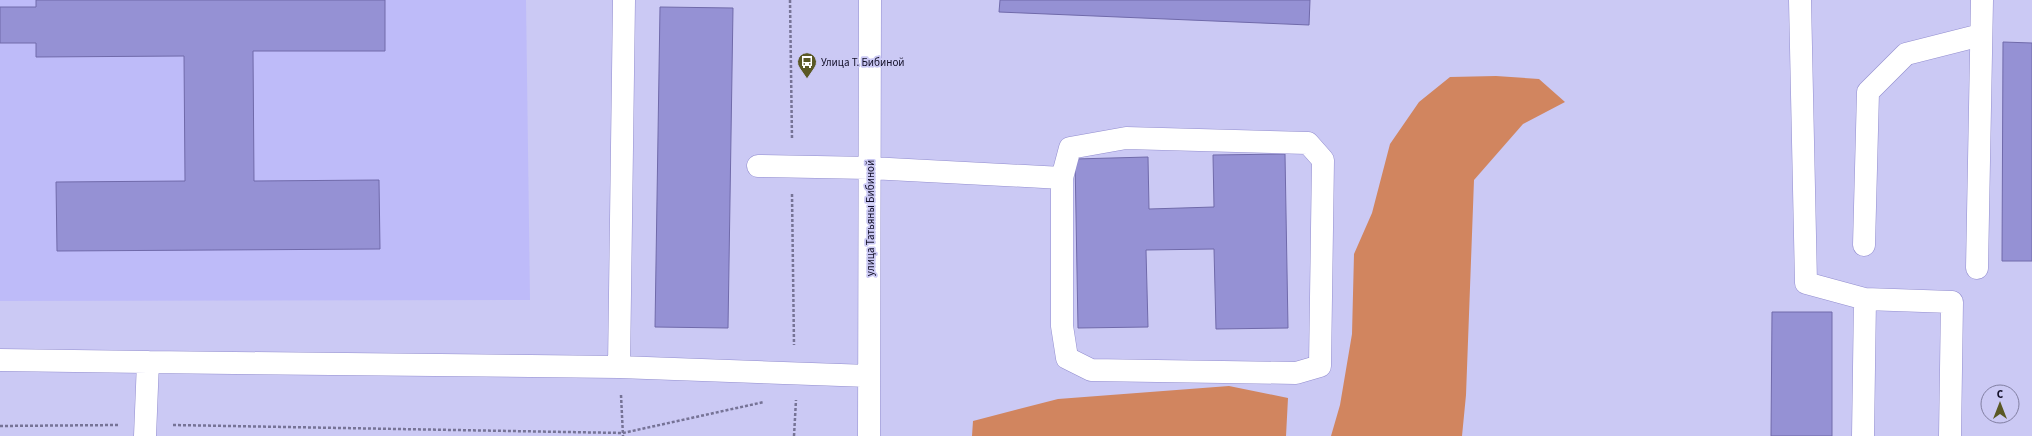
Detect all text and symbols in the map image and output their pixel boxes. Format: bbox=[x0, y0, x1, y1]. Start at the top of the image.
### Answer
bus stop icon: Улица Т. Бибиной bbox=[796, 51, 818, 79]
place label: Улица Т. Бибиной bbox=[821, 55, 905, 70]
street label: улица Татьяны Бибиной bbox=[863, 160, 878, 276]
north arrow bbox=[1980, 384, 2020, 424]
text: С bbox=[1997, 387, 2004, 402]

